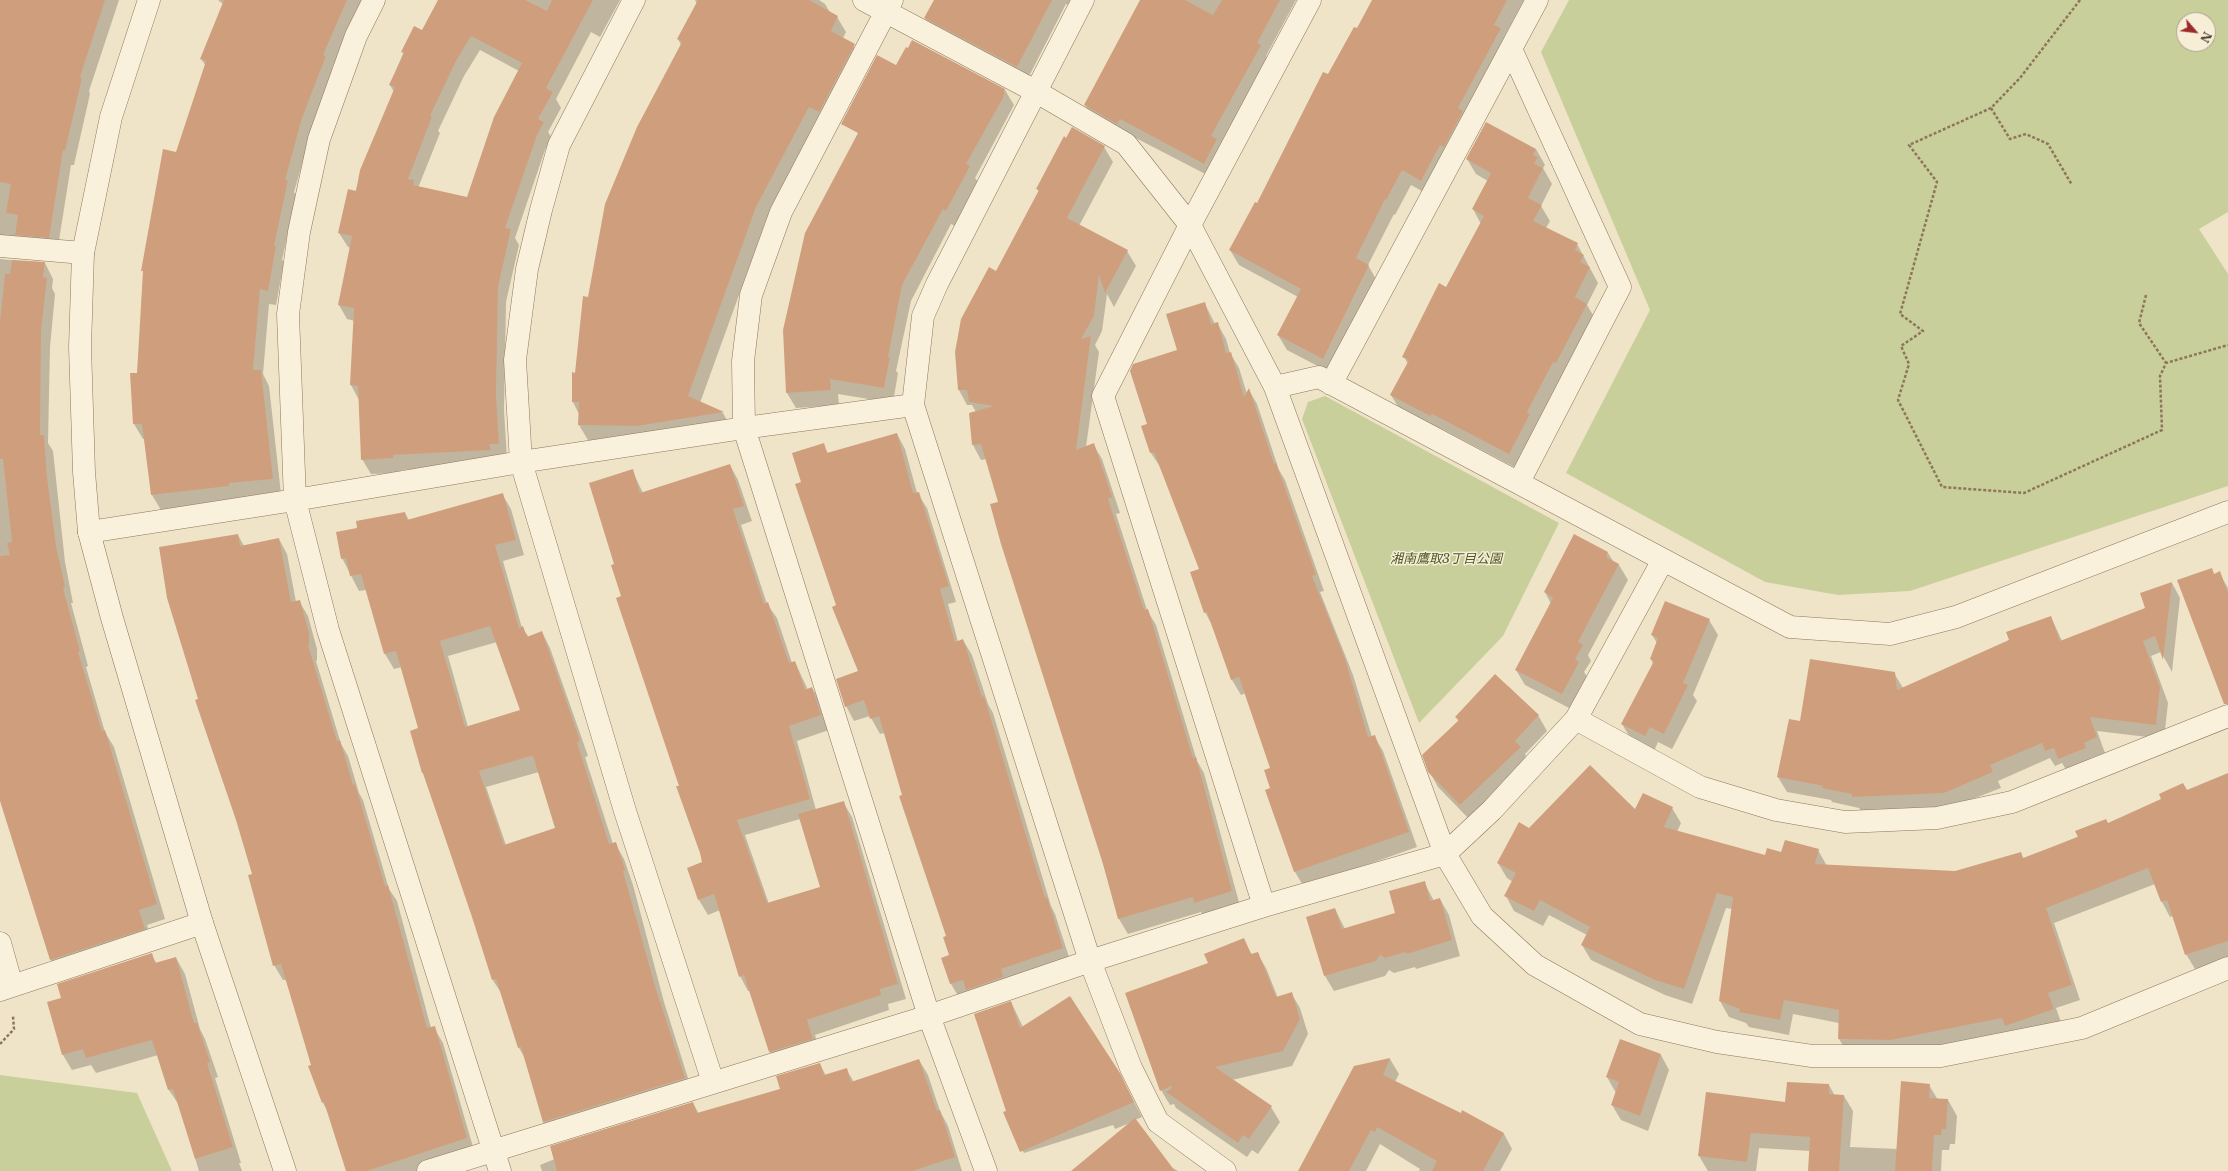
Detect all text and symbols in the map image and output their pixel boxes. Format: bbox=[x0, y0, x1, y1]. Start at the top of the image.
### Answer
north arrow bbox=[2176, 12, 2216, 52]
text: N bbox=[2197, 29, 2214, 45]
park label: 湘南鷹取3丁目公園 bbox=[1390, 551, 1502, 567]

